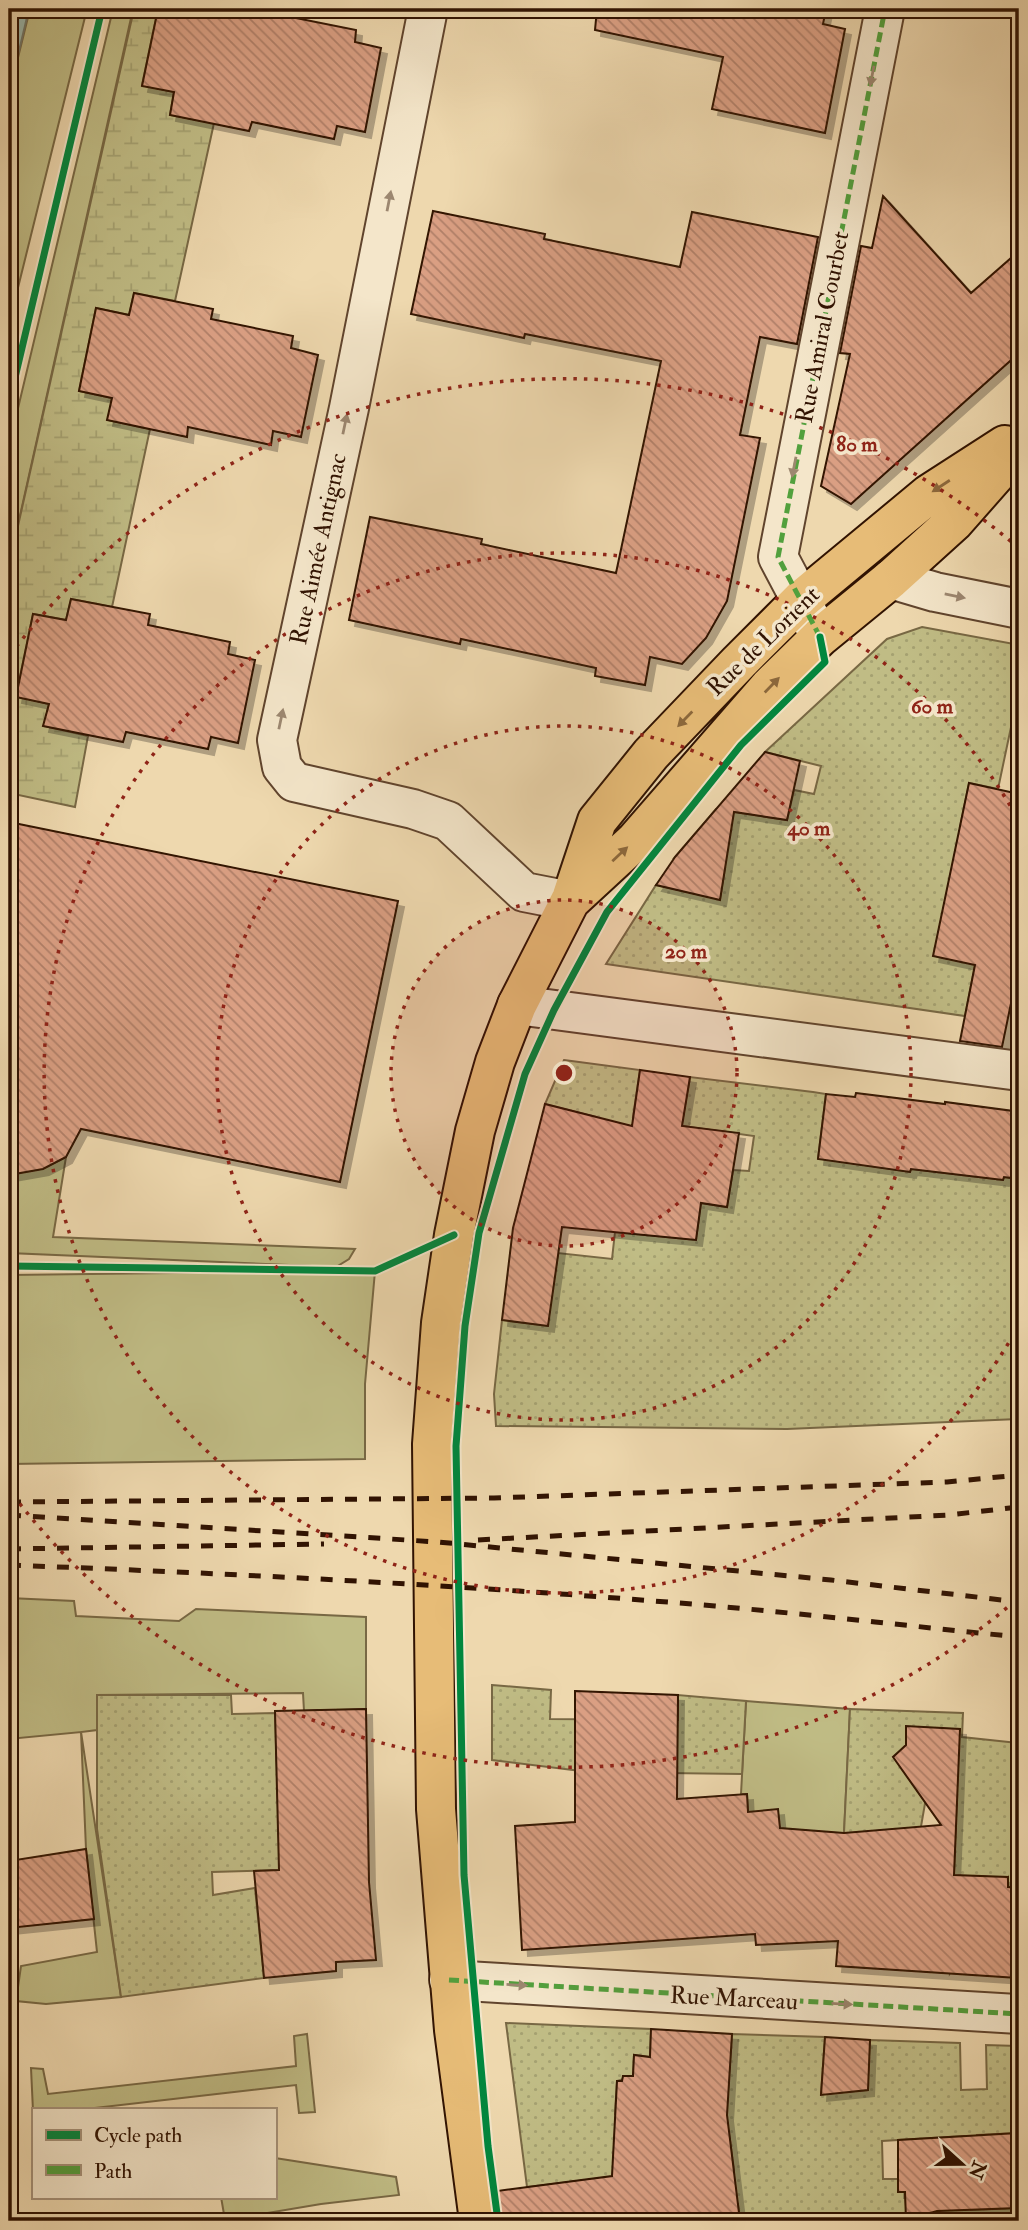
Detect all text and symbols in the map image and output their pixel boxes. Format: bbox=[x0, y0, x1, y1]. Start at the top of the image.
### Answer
one-way arrow bbox=[866, 65, 877, 87]
one-way arrow bbox=[384, 190, 395, 212]
street label: Rue Amiral Courbet bbox=[789, 228, 856, 426]
one-way arrow bbox=[340, 413, 351, 435]
text: 80 m bbox=[836, 431, 878, 458]
street label: Rue Aimée Antignac bbox=[283, 450, 354, 648]
one-way arrow bbox=[789, 456, 800, 478]
one-way arrow bbox=[931, 479, 951, 492]
street label: Rue de Lorient bbox=[700, 579, 827, 703]
one-way arrow bbox=[944, 591, 966, 602]
one-way arrow bbox=[764, 677, 780, 694]
text: 60 m bbox=[911, 693, 954, 720]
one-way arrow bbox=[276, 708, 287, 730]
one-way arrow bbox=[677, 710, 693, 727]
text: 40 m bbox=[787, 815, 831, 842]
one-way arrow bbox=[611, 847, 628, 863]
text: 20 m bbox=[665, 938, 708, 965]
centre of rings bbox=[552, 1061, 576, 1085]
one-way arrow bbox=[506, 1980, 528, 1991]
street label: Rue Marceau bbox=[669, 1980, 799, 2017]
one-way arrow bbox=[831, 1998, 853, 2009]
legend bbox=[32, 2108, 276, 2198]
text: Cycle path bbox=[94, 2122, 182, 2149]
north arrow bbox=[926, 2128, 996, 2198]
text: N bbox=[962, 2157, 992, 2183]
text: Path bbox=[94, 2158, 132, 2185]

